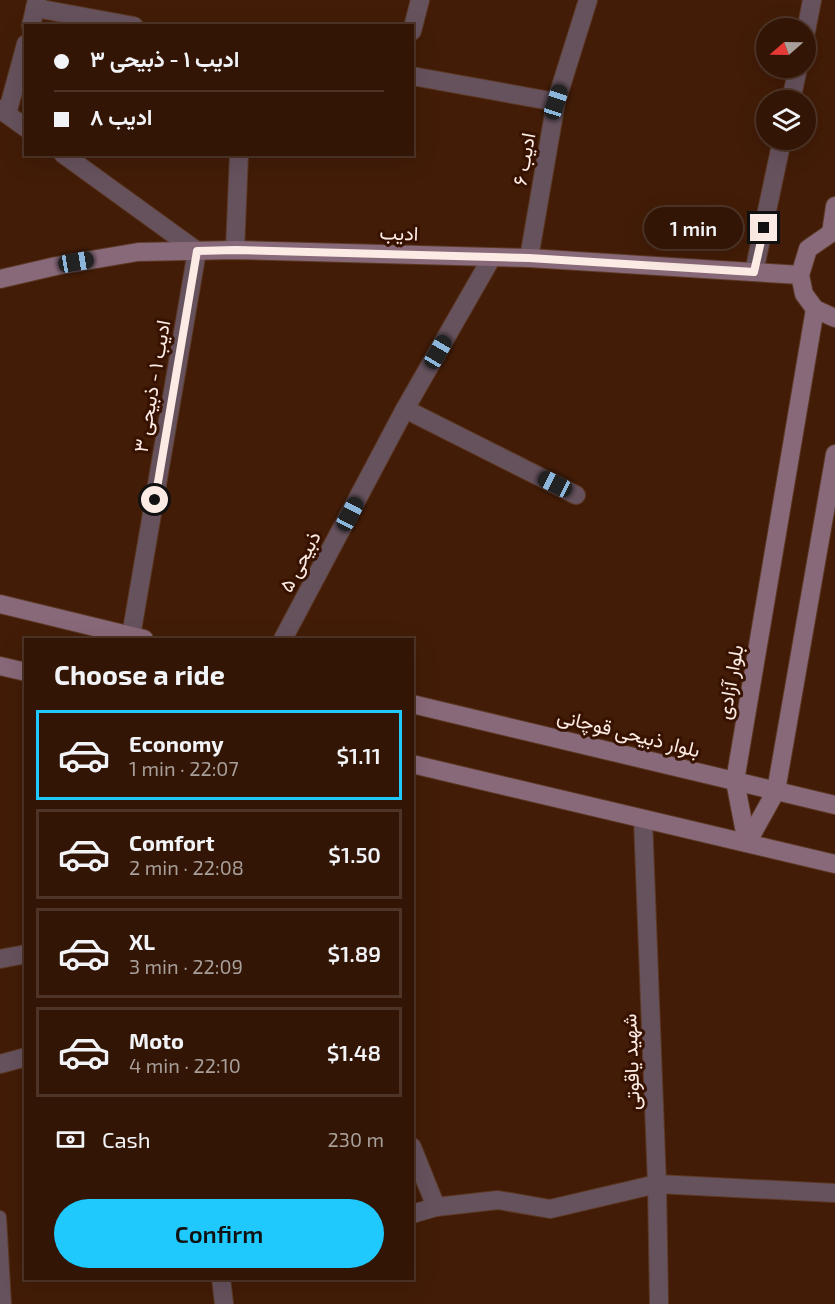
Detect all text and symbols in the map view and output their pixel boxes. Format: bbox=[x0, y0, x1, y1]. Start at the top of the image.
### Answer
north arrow bbox=[756, 18, 816, 78]
map controls bbox=[756, 18, 816, 150]
text: ادیب ۱ - ذبیحی ۳ bbox=[90, 45, 239, 71]
car bbox=[542, 82, 570, 122]
button: layers bbox=[756, 90, 816, 150]
text: ادیب ۸ bbox=[90, 103, 153, 129]
street label: ادیب ۶ bbox=[507, 131, 540, 187]
callout: 1 min bbox=[644, 207, 743, 249]
route end bbox=[750, 214, 777, 241]
text: 1 min bbox=[670, 216, 717, 240]
street label: ادیب bbox=[379, 219, 419, 246]
car bbox=[57, 250, 95, 274]
street label: ادیب ۱ - ذبیحی ۳ bbox=[128, 318, 175, 454]
car bbox=[421, 332, 455, 372]
car bbox=[535, 468, 575, 500]
route start bbox=[141, 486, 168, 513]
car bbox=[334, 494, 366, 534]
street label: ذبیحی ۵ bbox=[273, 526, 326, 596]
street label: بلوار آزادی bbox=[711, 643, 749, 722]
text: Choose a ride bbox=[54, 658, 225, 690]
street label: بلوار ذبیحی قوچانی bbox=[554, 703, 703, 764]
icon: car bbox=[57, 728, 111, 782]
text: Economy bbox=[129, 730, 224, 756]
text: $1.11 bbox=[337, 742, 381, 768]
text: 1 min · 22:07 bbox=[129, 756, 239, 780]
icon: car bbox=[57, 827, 111, 881]
text: Comfort bbox=[129, 829, 214, 855]
text: $1.50 bbox=[328, 841, 381, 867]
text: 2 min · 22:08 bbox=[129, 855, 244, 879]
icon: car bbox=[57, 926, 111, 980]
text: XL bbox=[129, 928, 155, 954]
text: $1.89 bbox=[328, 940, 381, 966]
text: 3 min · 22:09 bbox=[129, 954, 243, 978]
street label: شهید یاقوتی bbox=[616, 1013, 646, 1111]
icon: car bbox=[57, 1025, 111, 1079]
text: Moto bbox=[129, 1027, 184, 1053]
text: $1.48 bbox=[327, 1039, 381, 1065]
text: 4 min · 22:10 bbox=[129, 1053, 241, 1077]
icon: cash bbox=[54, 1123, 87, 1156]
text: Cash bbox=[102, 1126, 151, 1152]
text: 230 m bbox=[328, 1127, 384, 1151]
button: Confirm bbox=[54, 1199, 384, 1268]

